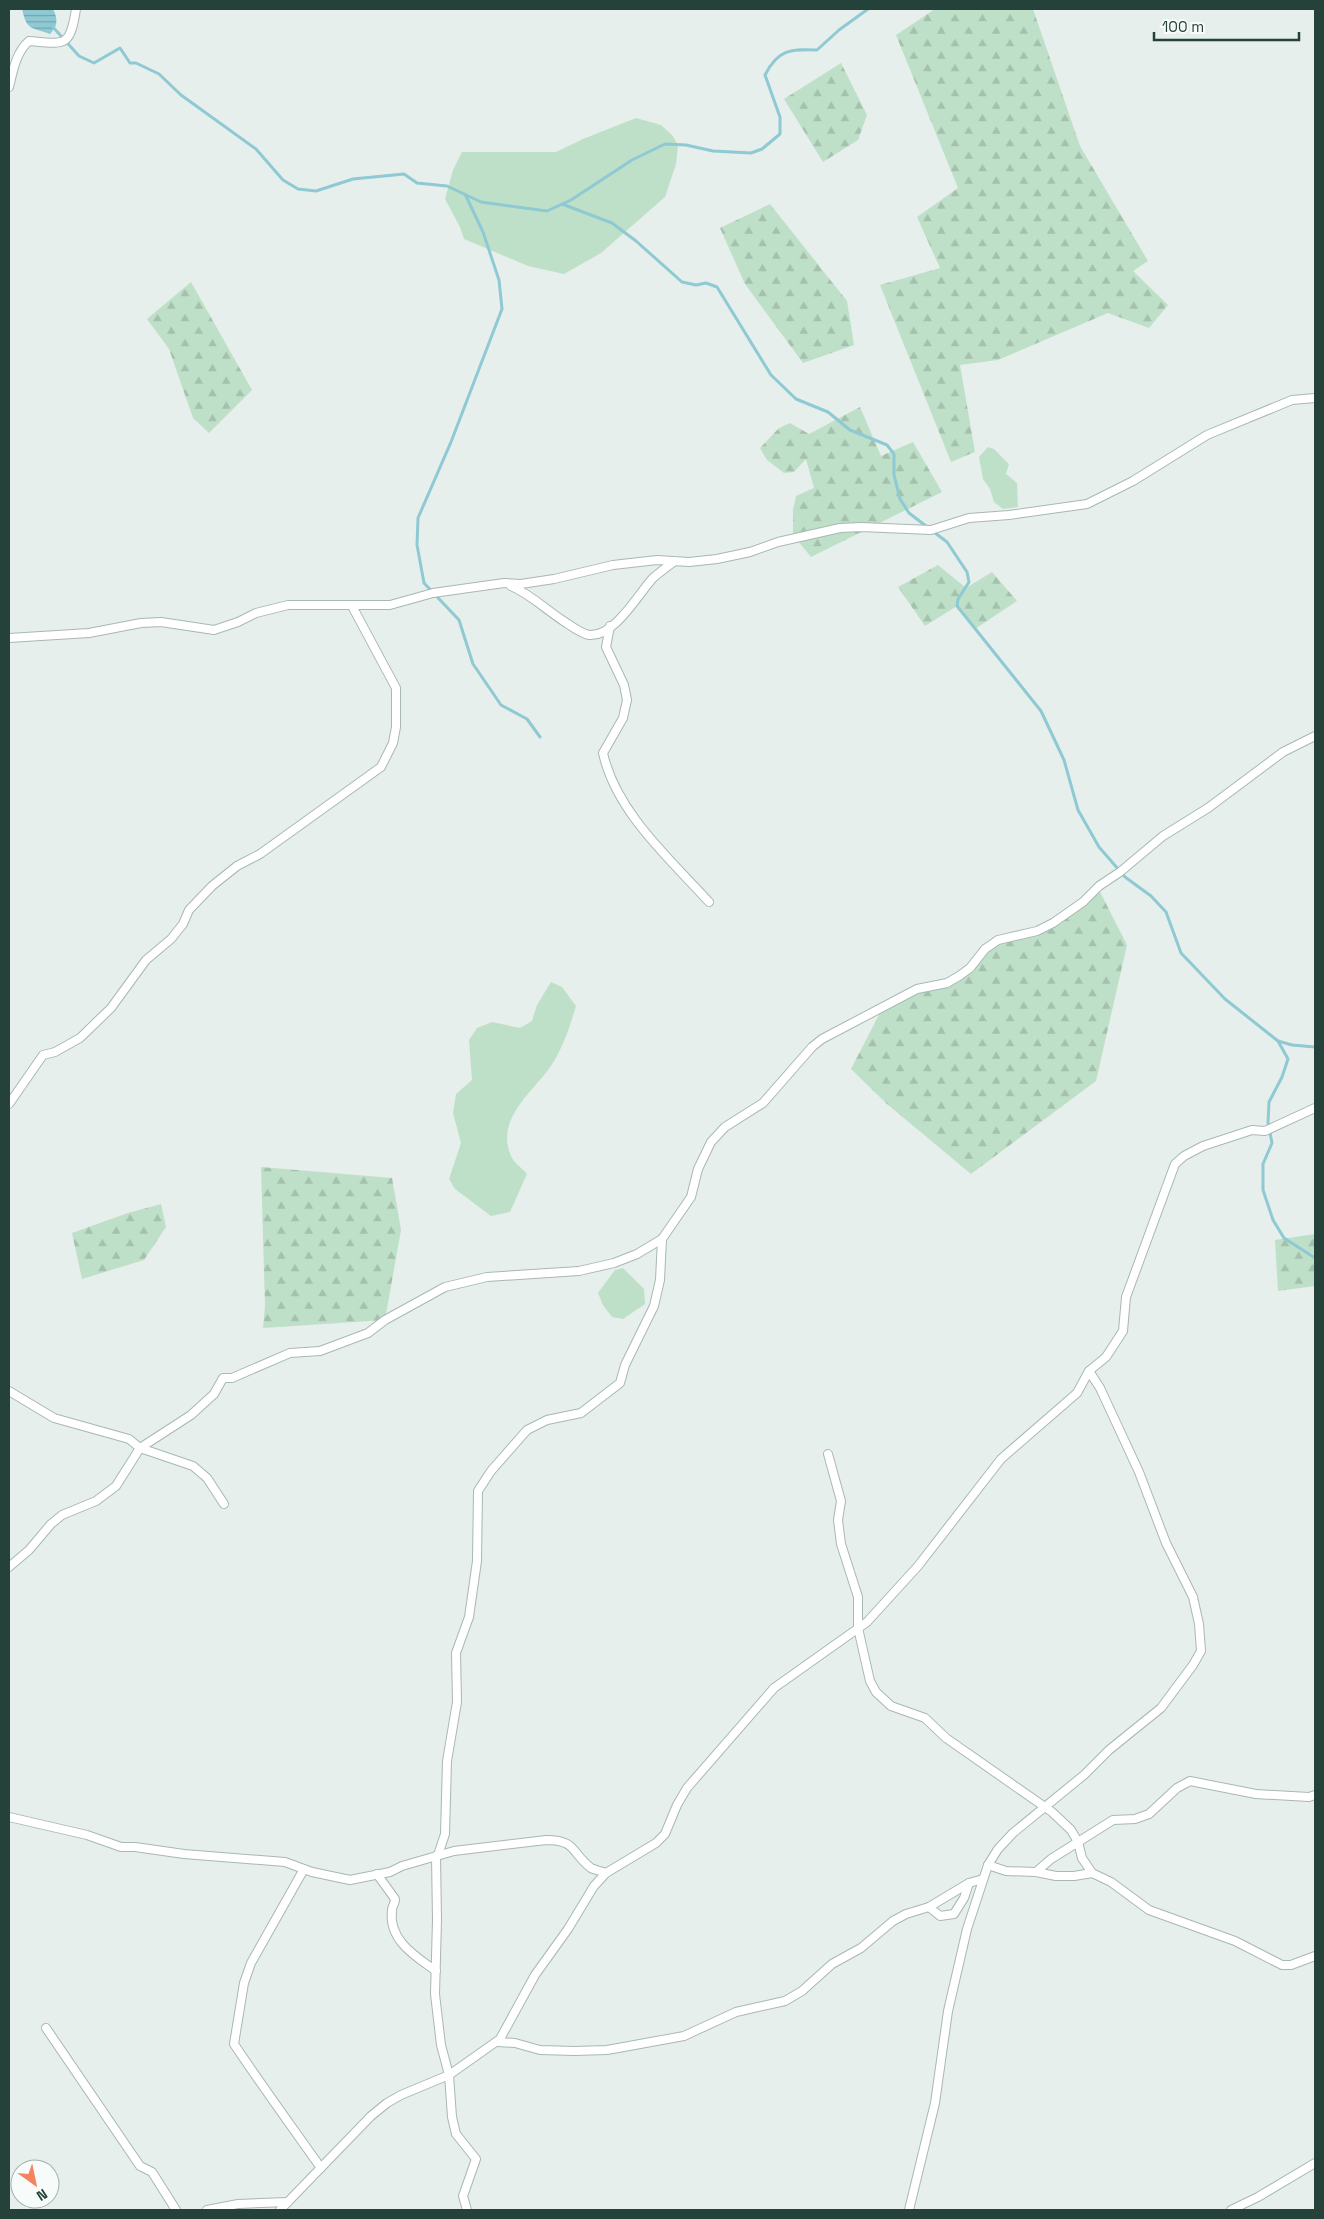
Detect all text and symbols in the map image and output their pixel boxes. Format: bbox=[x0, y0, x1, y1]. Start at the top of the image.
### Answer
scale bar bbox=[1154, 10, 1299, 42]
text: 100 m bbox=[1162, 17, 1204, 36]
north arrow bbox=[10, 2159, 60, 2209]
text: N bbox=[33, 2185, 51, 2205]

